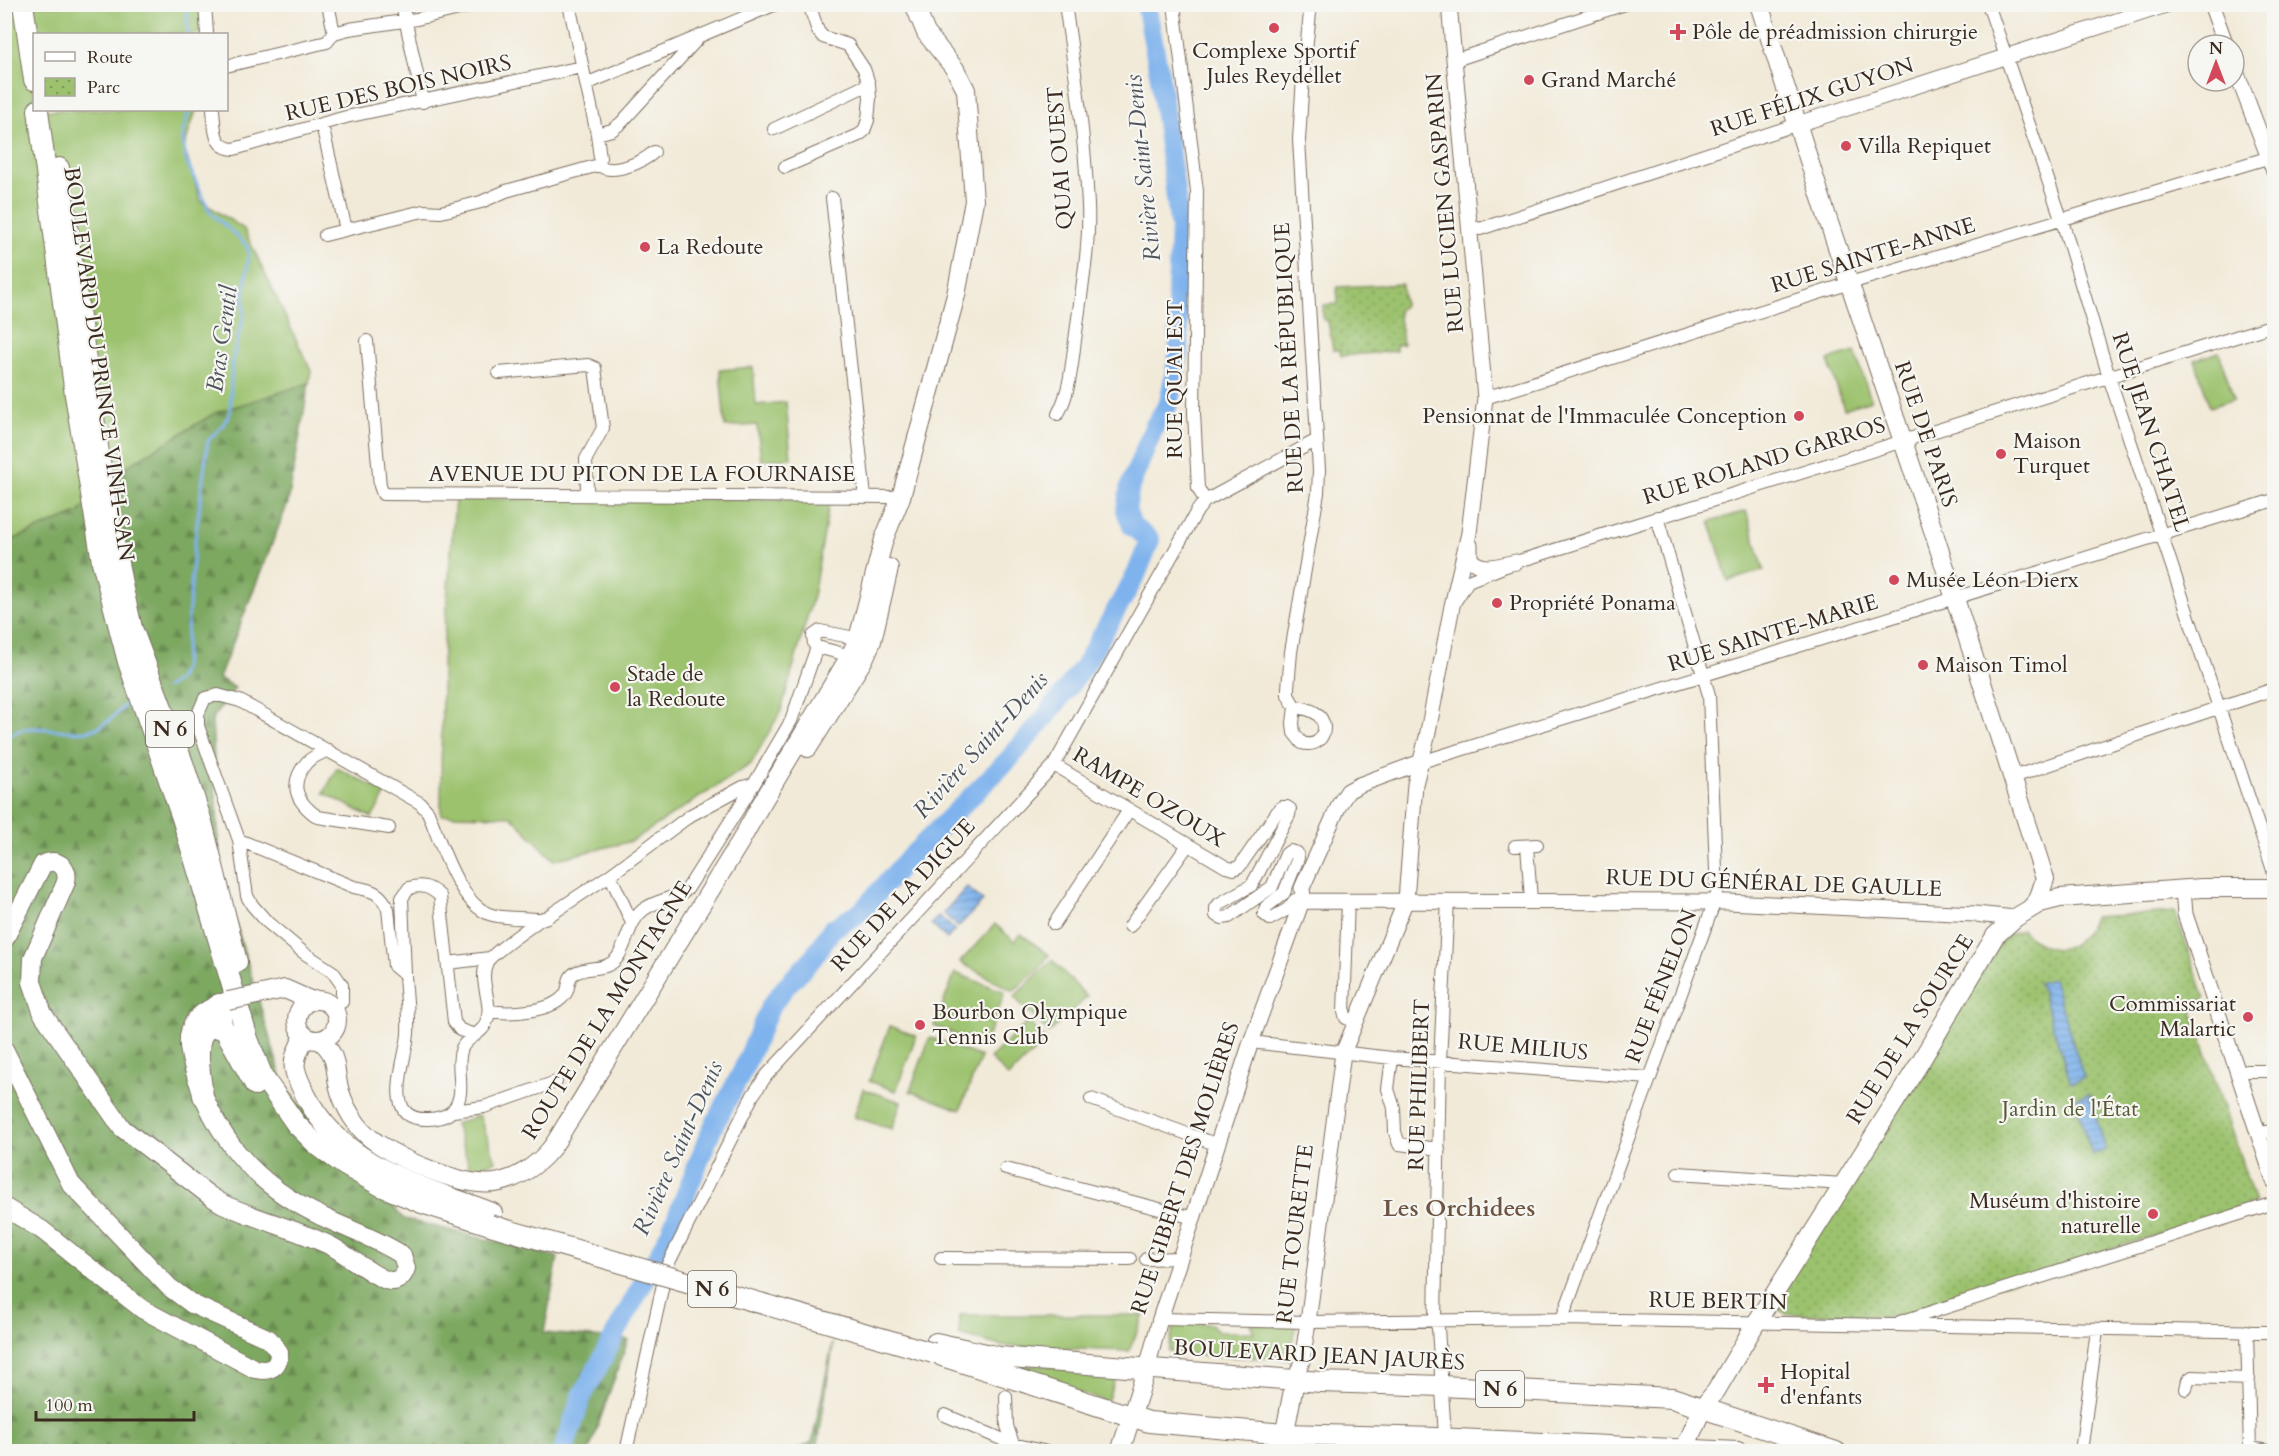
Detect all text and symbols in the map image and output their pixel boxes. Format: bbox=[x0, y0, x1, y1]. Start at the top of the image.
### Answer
place label: Pôle de préadmission chirurgie bbox=[1692, 17, 1978, 47]
marker: Complexe Sportif Jules Reydellet bbox=[1267, 21, 1281, 35]
marker: Pôle de préadmission chirurgie bbox=[1669, 23, 1687, 41]
legend bbox=[33, 33, 228, 111]
north arrow bbox=[2186, 33, 2246, 93]
place label: Complexe Sportif Jules Reydellet bbox=[1192, 36, 1359, 91]
text: N bbox=[2209, 38, 2223, 60]
text: Route bbox=[87, 45, 133, 70]
street label: RUE DES BOIS NOIRS bbox=[282, 47, 514, 129]
street label: RUE FÉLIX GUYON bbox=[1706, 50, 1918, 144]
place label: Grand Marché bbox=[1541, 65, 1676, 95]
street label: RUE LUCIEN GASPARIN bbox=[1419, 72, 1471, 334]
water label: Rivière Saint-Denis bbox=[1117, 73, 1169, 263]
marker: Grand Marché bbox=[1522, 73, 1536, 87]
text: Parc bbox=[87, 75, 120, 100]
street label: QUAI OUEST bbox=[1040, 85, 1080, 231]
place label: Villa Repiquet bbox=[1858, 131, 1991, 161]
marker: Villa Repiquet bbox=[1839, 139, 1853, 153]
street label: BOULEVARD DU PRINCE VINH-SAN bbox=[56, 165, 142, 564]
street label: RUE SAINTE-ANNE bbox=[1767, 210, 1979, 300]
street label: RUE DE LA RÉPUBLIQUE bbox=[1267, 222, 1311, 494]
place label: La Redoute bbox=[657, 232, 764, 262]
marker: La Redoute bbox=[638, 240, 652, 254]
water label: Bras Gentil bbox=[198, 282, 246, 395]
street label: RUE QUAI EST bbox=[1160, 299, 1190, 459]
street label: RUE JEAN CHATEL bbox=[2105, 328, 2198, 536]
street label: RUE DE PARIS bbox=[1887, 357, 1965, 511]
place label: Pensionnat de l'Immaculée Conception bbox=[1422, 401, 1787, 431]
marker: Pensionnat de l'Immaculée Conception bbox=[1792, 409, 1806, 423]
street label: RUE ROLAND GARROS bbox=[1639, 410, 1889, 512]
place label: Maison Turquet bbox=[2013, 426, 2090, 481]
marker: Maison Turquet bbox=[1994, 447, 2008, 461]
street label: AVENUE DU PITON DE LA FOURNAISE bbox=[428, 459, 856, 489]
place label: Musée Léon Dierx bbox=[1906, 565, 2079, 595]
marker: Musée Léon Dierx bbox=[1887, 573, 1901, 587]
street label: RUE SAINTE-MARIE bbox=[1664, 587, 1882, 679]
place label: Propriété Ponama bbox=[1509, 588, 1676, 618]
marker: Propriété Ponama bbox=[1490, 596, 1504, 610]
place label: Maison Timol bbox=[1935, 650, 2068, 680]
marker: Maison Timol bbox=[1916, 658, 1930, 672]
place label: Stade de la Redoute bbox=[627, 659, 726, 714]
water label: Rivière Saint-Denis bbox=[906, 664, 1056, 826]
marker: Stade de la Redoute bbox=[608, 680, 622, 694]
road number: N 6 bbox=[146, 711, 194, 747]
street label: RAMPE OZOUX bbox=[1067, 740, 1232, 855]
street label: RUE DE LA DIGUE bbox=[824, 812, 982, 978]
street label: RUE DU GÉNÉRAL DE GAULLE bbox=[1605, 862, 1943, 904]
street label: ROUTE DE LA MONTAGNE bbox=[515, 875, 699, 1145]
street label: RUE FÉNELON bbox=[1618, 905, 1704, 1067]
street label: RUE DE LA SOURCE bbox=[1839, 928, 1981, 1130]
place label: Commissariat Malartic bbox=[2109, 989, 2236, 1044]
place label: Bourbon Olympique Tennis Club bbox=[932, 997, 1128, 1052]
street label: RUE PHILIBERT bbox=[1401, 998, 1437, 1172]
marker: Commissariat Malartic bbox=[2241, 1010, 2255, 1024]
marker: Bourbon Olympique Tennis Club bbox=[913, 1018, 927, 1032]
street label: RUE GIBERT DES MOLIÈRES bbox=[1123, 1018, 1247, 1318]
street label: RUE MILIUS bbox=[1457, 1026, 1589, 1068]
water label: Rivière Saint-Denis bbox=[625, 1055, 731, 1241]
park label: Jardin de l'État bbox=[1999, 1094, 2138, 1124]
street label: RUE TOURETTE bbox=[1269, 1143, 1321, 1325]
place label: Muséum d'histoire naturelle bbox=[1969, 1186, 2141, 1241]
district label: Les Orchidees bbox=[1383, 1192, 1535, 1225]
marker: Muséum d'histoire naturelle bbox=[2146, 1207, 2160, 1221]
road number: N 6 bbox=[688, 1271, 736, 1307]
street label: RUE BERTIN bbox=[1648, 1285, 1788, 1317]
street label: BOULEVARD JEAN JAURÈS bbox=[1172, 1332, 1466, 1378]
place label: Hopital d'enfants bbox=[1780, 1357, 1862, 1412]
road number: N 6 bbox=[1476, 1371, 1524, 1407]
marker: Hopital d'enfants bbox=[1757, 1376, 1775, 1394]
scale bar bbox=[36, 1384, 194, 1422]
text: 100 m bbox=[45, 1393, 93, 1418]

